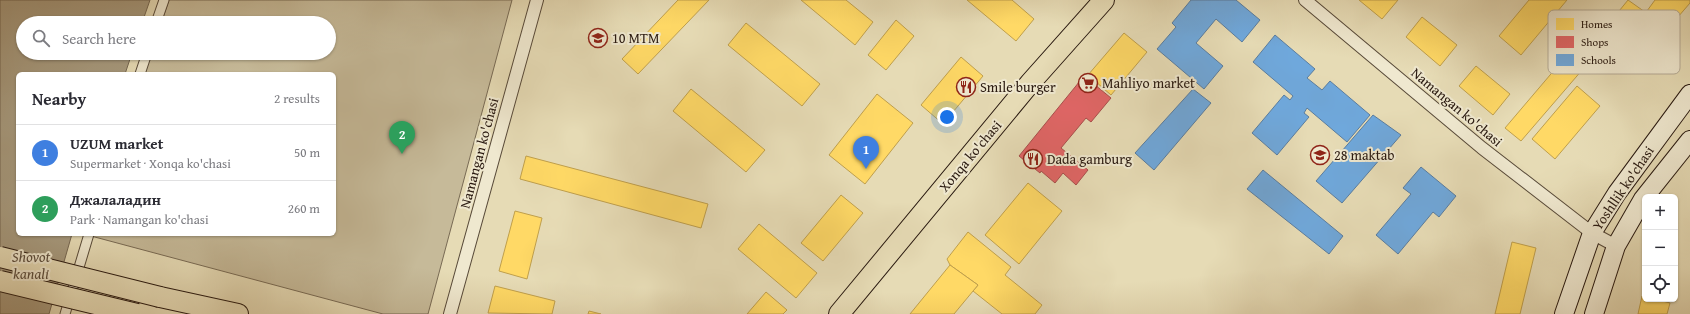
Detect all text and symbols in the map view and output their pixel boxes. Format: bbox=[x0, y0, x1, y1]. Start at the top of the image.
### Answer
legend bbox=[1548, 10, 1680, 74]
search box bbox=[16, 16, 336, 60]
text: Homes bbox=[1581, 16, 1612, 32]
icon: search bbox=[30, 27, 52, 49]
school or university icon: 10 MTM bbox=[587, 27, 609, 49]
text: Search here bbox=[62, 28, 136, 49]
place label: 10 MTM bbox=[612, 28, 659, 48]
text: Shops bbox=[1581, 34, 1608, 50]
text: Schools bbox=[1581, 52, 1616, 68]
street label: Namangan ko'chasi bbox=[1407, 63, 1507, 151]
supermarket icon: Mahliyo market bbox=[1077, 72, 1099, 94]
place label: Mahliyo market bbox=[1102, 73, 1195, 93]
restaurant icon: Smile burger bbox=[955, 76, 977, 98]
place label: Smile burger bbox=[980, 77, 1056, 97]
text: Nearby bbox=[32, 86, 86, 111]
text: 2 results bbox=[274, 89, 320, 108]
street label: Namangan ko'chasi bbox=[455, 95, 503, 211]
your location bbox=[937, 107, 957, 127]
street label: Xonqa ko'chasi bbox=[934, 116, 1006, 196]
pin: 2 bbox=[389, 121, 415, 154]
text: UZUM market bbox=[70, 133, 163, 154]
pin: 1 bbox=[853, 136, 879, 169]
street label: Yoshllik ko'chasi bbox=[1587, 142, 1659, 234]
text: 1 bbox=[42, 143, 48, 162]
text: 50 m bbox=[294, 143, 320, 162]
school or university icon: 28 maktab bbox=[1309, 144, 1331, 166]
place label: 28 maktab bbox=[1334, 145, 1395, 165]
restaurant icon: Dada gamburg bbox=[1022, 148, 1044, 170]
place label: Dada gamburg bbox=[1047, 149, 1132, 169]
text: Supermarket · Xonqa ko'chasi bbox=[70, 154, 231, 173]
text: Джалаладин bbox=[70, 189, 161, 210]
map controls bbox=[1642, 194, 1678, 302]
button: + bbox=[1642, 194, 1678, 230]
text: 2 bbox=[42, 199, 48, 218]
text: 260 m bbox=[288, 199, 320, 218]
text: Park · Namangan ko'chasi bbox=[70, 210, 209, 229]
button: − bbox=[1642, 230, 1678, 266]
water label: Shovot kanali bbox=[12, 246, 50, 284]
button: locate bbox=[1642, 266, 1678, 302]

